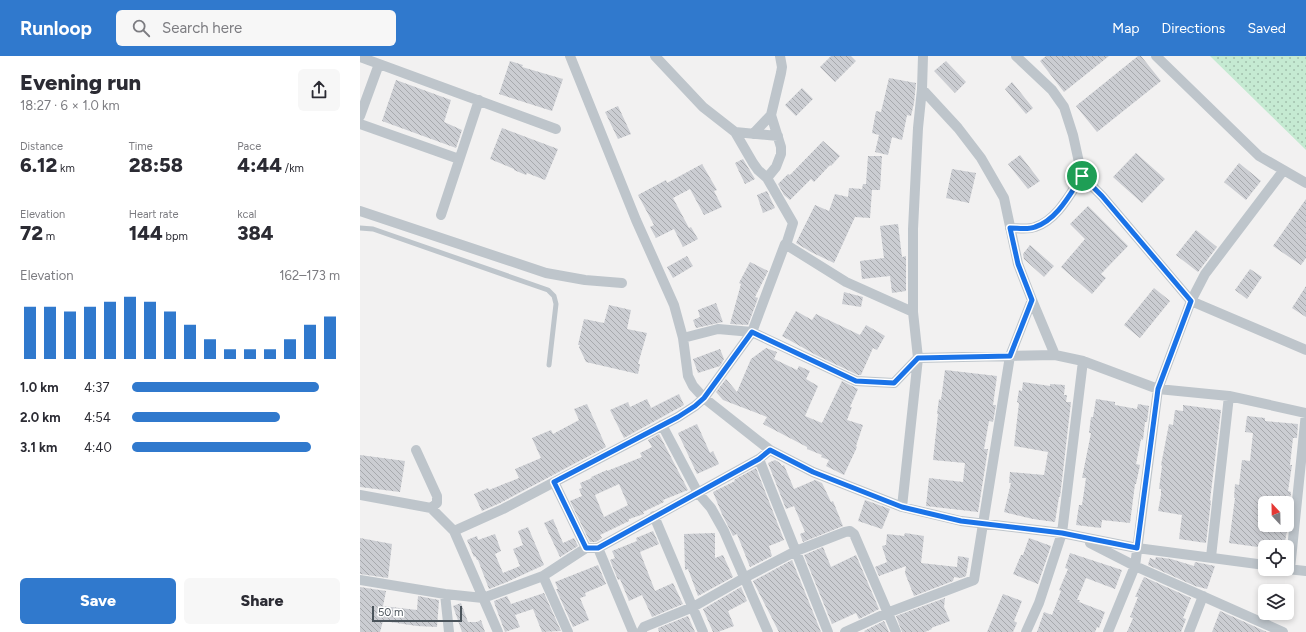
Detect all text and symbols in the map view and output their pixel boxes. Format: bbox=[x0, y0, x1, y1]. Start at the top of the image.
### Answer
search box bbox=[116, 10, 396, 46]
text: Runloop bbox=[20, 17, 92, 40]
icon: search bbox=[130, 17, 152, 39]
text: Search here bbox=[162, 19, 242, 37]
text: Map bbox=[1112, 20, 1140, 37]
text: Directions bbox=[1162, 20, 1225, 37]
text: Saved bbox=[1247, 20, 1286, 37]
text: Evening run bbox=[20, 69, 141, 96]
button: share bbox=[298, 69, 340, 111]
text: 18:27 · 6 × 1.0 km bbox=[20, 98, 119, 113]
text: Distance bbox=[20, 140, 63, 153]
text: Time bbox=[129, 140, 153, 153]
text: Pace bbox=[237, 140, 261, 153]
text: 6.12 bbox=[20, 153, 57, 177]
text: 28:58 bbox=[129, 153, 183, 177]
text: 4:44 bbox=[237, 153, 282, 177]
pin bbox=[1065, 159, 1099, 193]
text: km bbox=[57, 162, 75, 175]
text: /km bbox=[282, 162, 304, 175]
icon: arrive bbox=[1071, 165, 1093, 187]
text: Elevation bbox=[20, 208, 65, 221]
text: Heart rate bbox=[129, 208, 179, 221]
text: kcal bbox=[237, 208, 257, 221]
text: 72 bbox=[20, 221, 43, 245]
text: 144 bbox=[129, 221, 163, 245]
text: 384 bbox=[237, 221, 274, 245]
text: m bbox=[43, 230, 55, 243]
text: bpm bbox=[163, 230, 188, 243]
text: Elevation bbox=[20, 268, 73, 283]
text: 162–173 m bbox=[279, 268, 340, 283]
text: 1.0 km bbox=[20, 380, 59, 395]
text: 4:37 bbox=[84, 380, 109, 395]
text: 2.0 km bbox=[20, 410, 61, 425]
text: 4:54 bbox=[84, 410, 111, 425]
text: 3.1 km bbox=[20, 440, 57, 455]
text: 4:40 bbox=[84, 440, 112, 455]
north arrow bbox=[1258, 496, 1294, 532]
map controls bbox=[1258, 496, 1294, 620]
button: locate bbox=[1258, 540, 1294, 576]
button: Save bbox=[20, 578, 176, 624]
button: Share bbox=[184, 578, 340, 624]
button: layers bbox=[1258, 584, 1294, 620]
scale bar bbox=[372, 604, 462, 623]
text: 50 m bbox=[378, 606, 403, 619]

